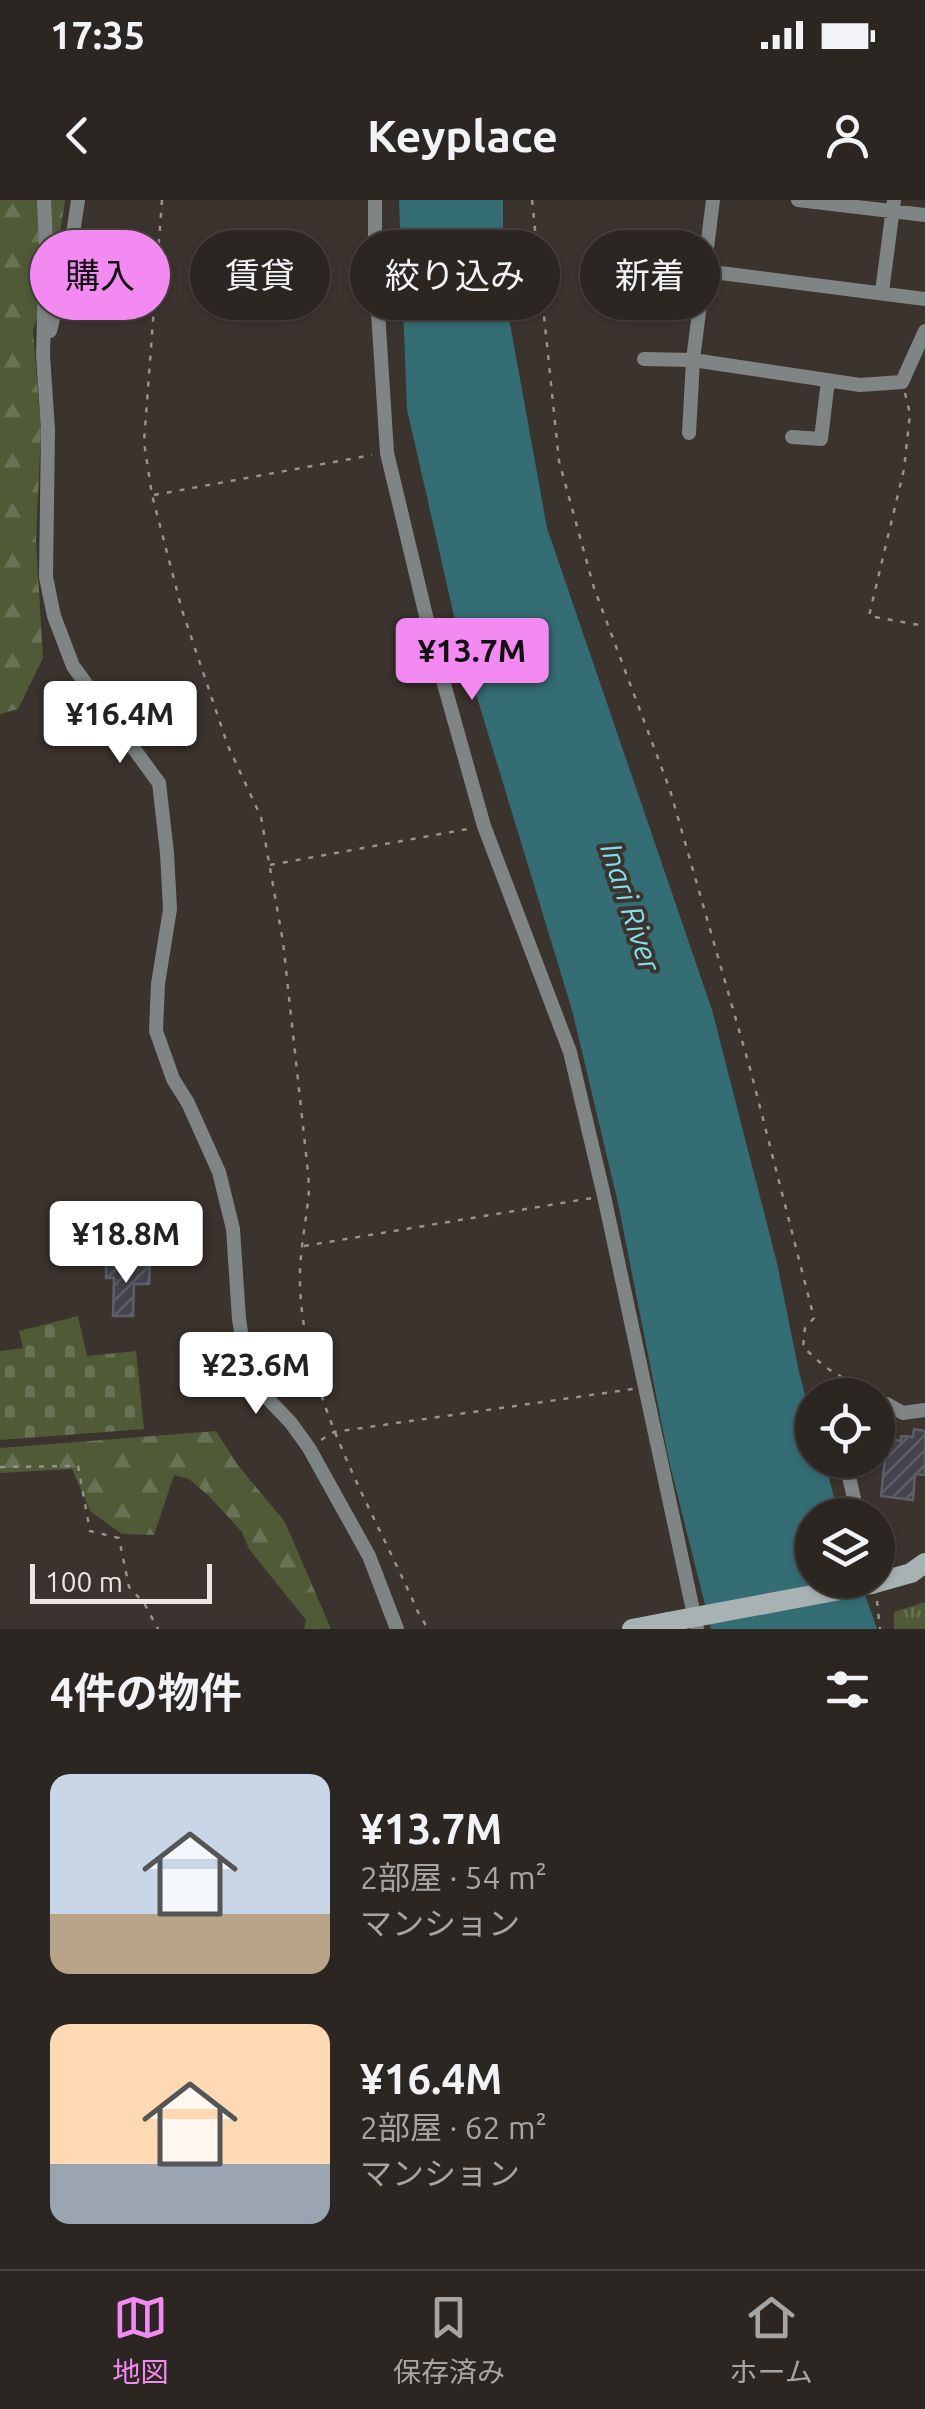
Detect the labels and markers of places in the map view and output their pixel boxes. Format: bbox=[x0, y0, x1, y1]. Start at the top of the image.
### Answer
pin: ¥13.7M bbox=[391, 618, 553, 703]
pin: ¥16.4M bbox=[39, 681, 201, 766]
pin: ¥18.8M bbox=[45, 1201, 207, 1286]
pin: ¥23.6M bbox=[175, 1332, 337, 1417]

